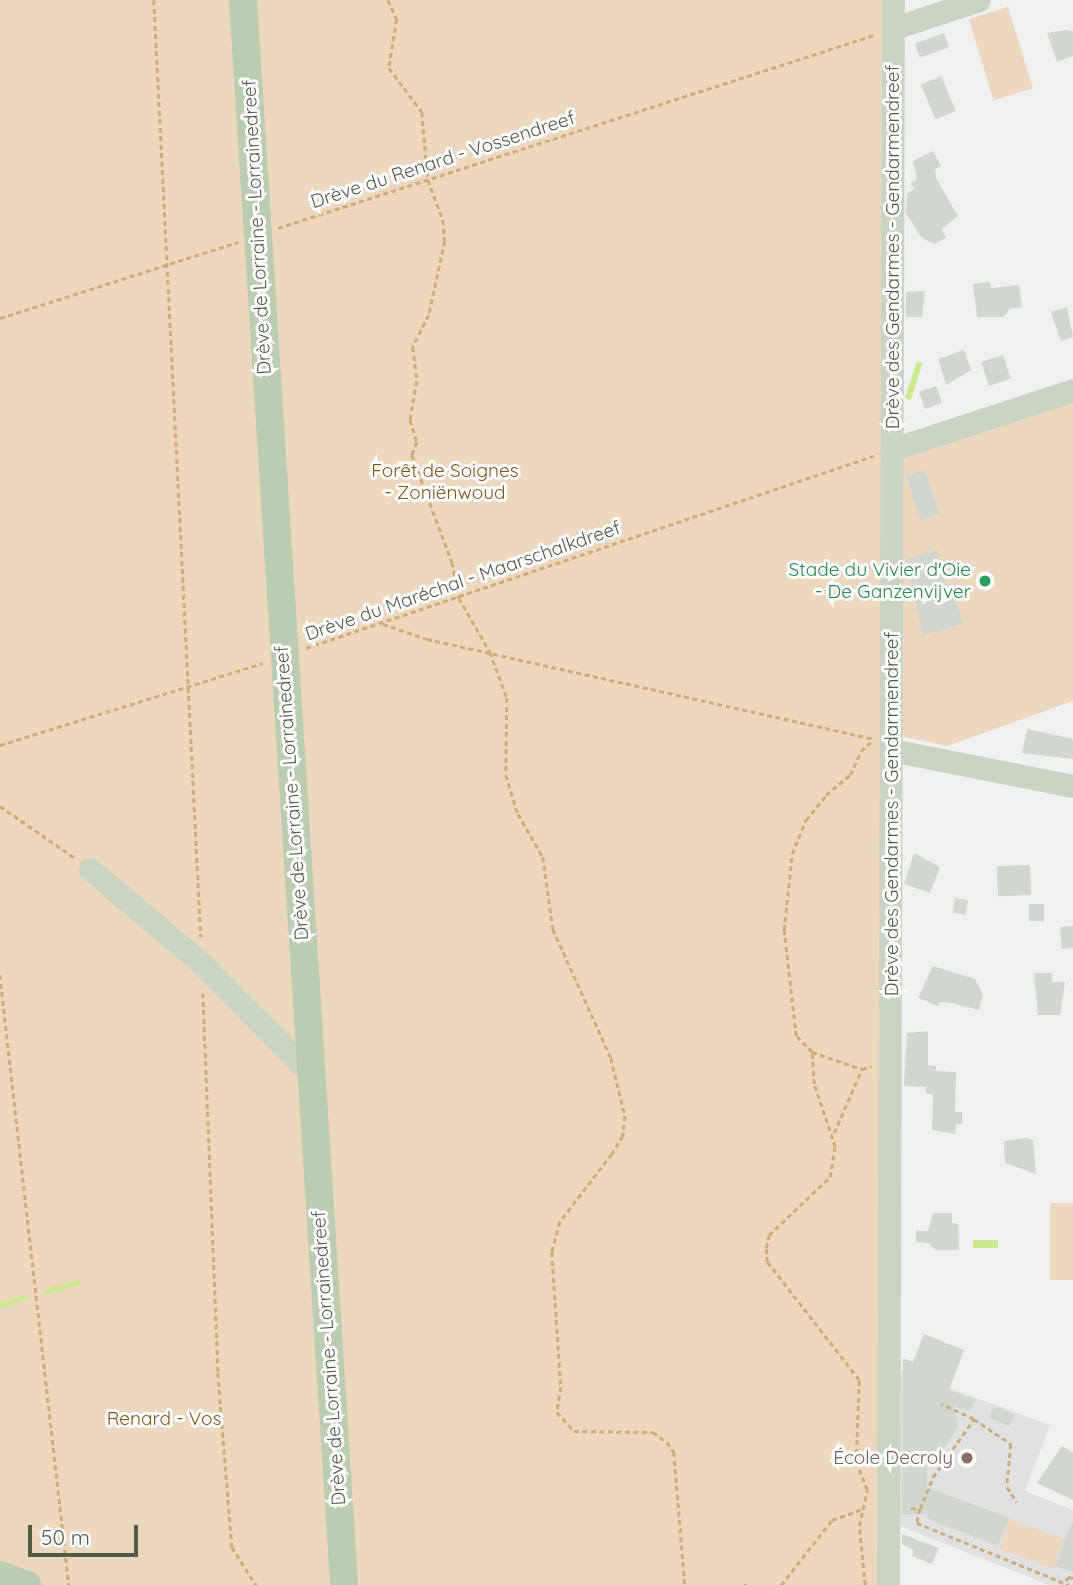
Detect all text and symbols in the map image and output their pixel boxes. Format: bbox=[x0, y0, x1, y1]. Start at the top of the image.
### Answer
street label: Drève des Gendarmes - Gendarmendreef bbox=[882, 65, 904, 429]
street label: Drève de Lorraine - Lorrainedreef bbox=[238, 79, 276, 375]
street label: Drève du Renard - Vossendreef bbox=[308, 106, 578, 214]
park label: Forêt de Soignes - Zoniënwoud bbox=[371, 460, 519, 504]
street label: Drève du Maréchal - Maarschalkdreef bbox=[302, 516, 624, 646]
place label: Stade du Vivier d'Oie - De Ganzenvijver bbox=[789, 559, 971, 603]
marker: Stade du Vivier d'Oie - De Ganzenvijver bbox=[977, 573, 993, 589]
street label: Drève des Gendarmes - Gendarmendreef bbox=[881, 632, 903, 996]
street label: Drève de Lorraine - Lorrainedreef bbox=[270, 645, 314, 941]
street label: Drève de Lorraine - Lorrainedreef bbox=[307, 1210, 351, 1506]
park label: Renard - Vos bbox=[107, 1408, 221, 1430]
place label: École Decroly bbox=[833, 1447, 953, 1469]
marker: École Decroly bbox=[959, 1450, 975, 1466]
scale bar bbox=[32, 1512, 142, 1556]
text: 50 m bbox=[41, 1524, 90, 1550]

